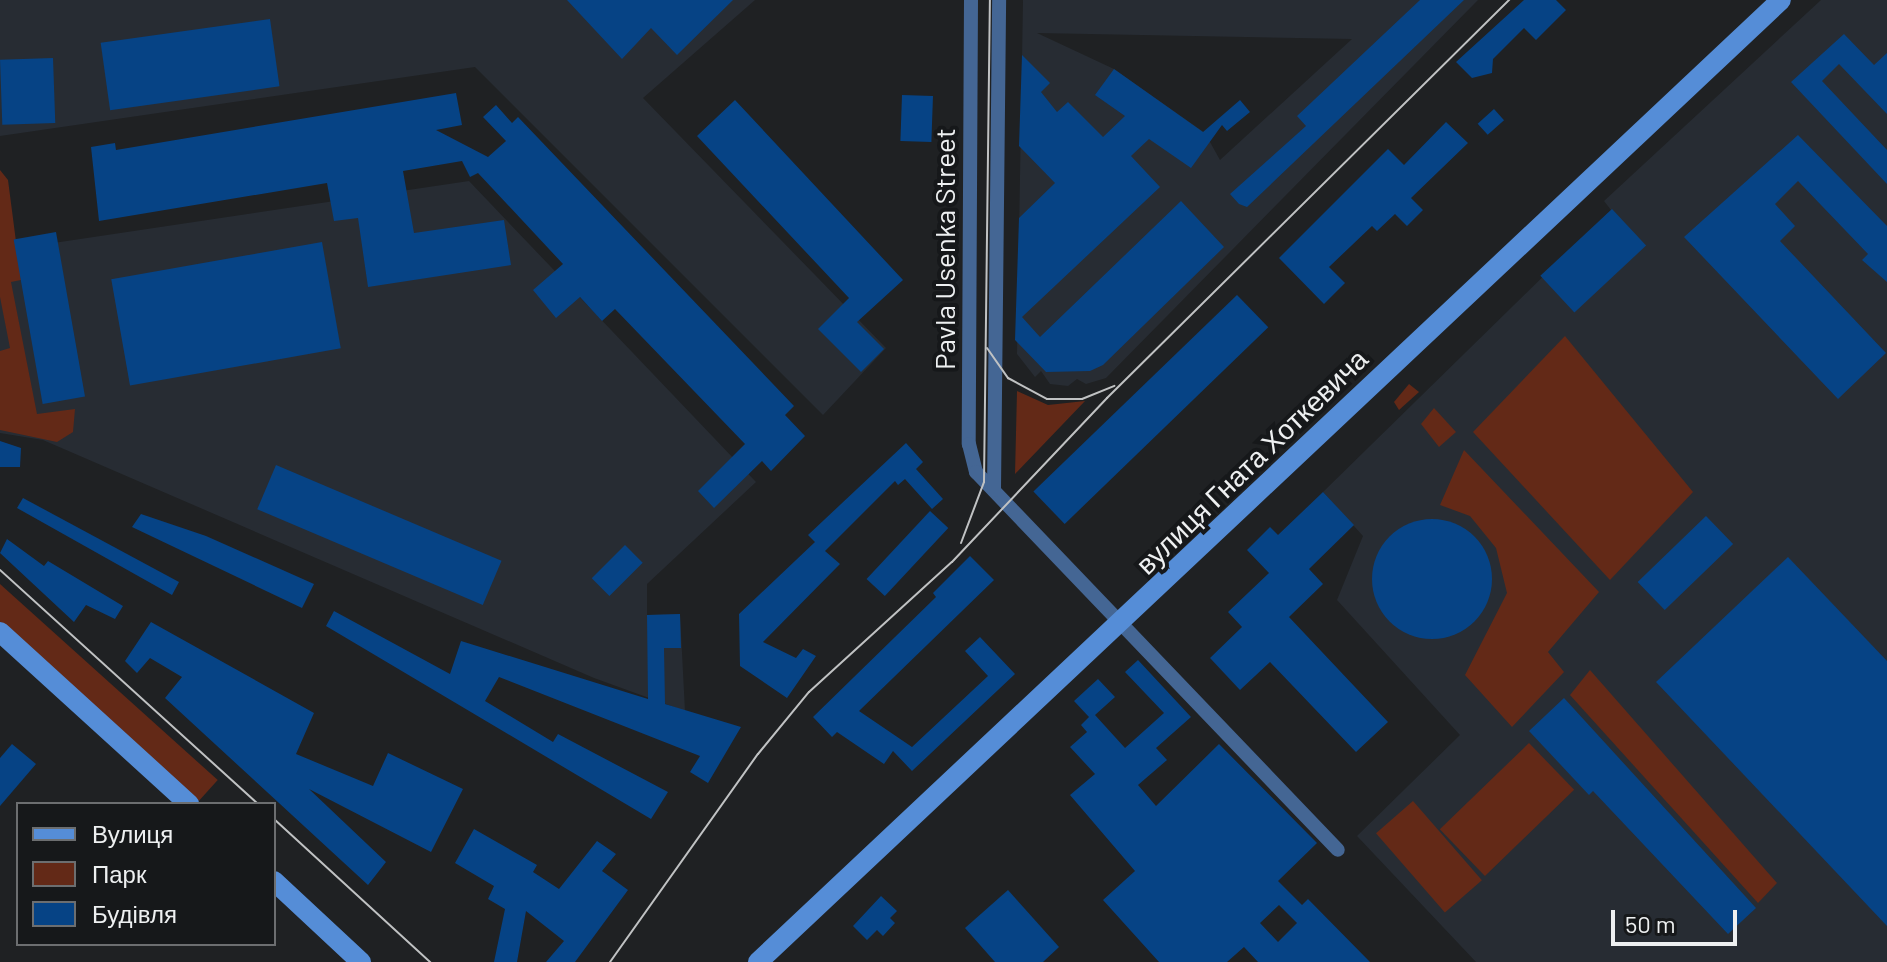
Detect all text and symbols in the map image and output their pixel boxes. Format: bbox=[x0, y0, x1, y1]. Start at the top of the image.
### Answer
street label: Pavla Usenka Street bbox=[927, 128, 961, 370]
street label: вулиця Гната Хоткевича bbox=[1128, 342, 1374, 580]
legend bbox=[16, 802, 276, 946]
text: Вулиця bbox=[92, 819, 173, 848]
text: Парк bbox=[92, 859, 146, 888]
scale bar bbox=[1615, 894, 1741, 944]
text: Будівля bbox=[92, 899, 177, 928]
text: 50 m bbox=[1625, 909, 1676, 938]

